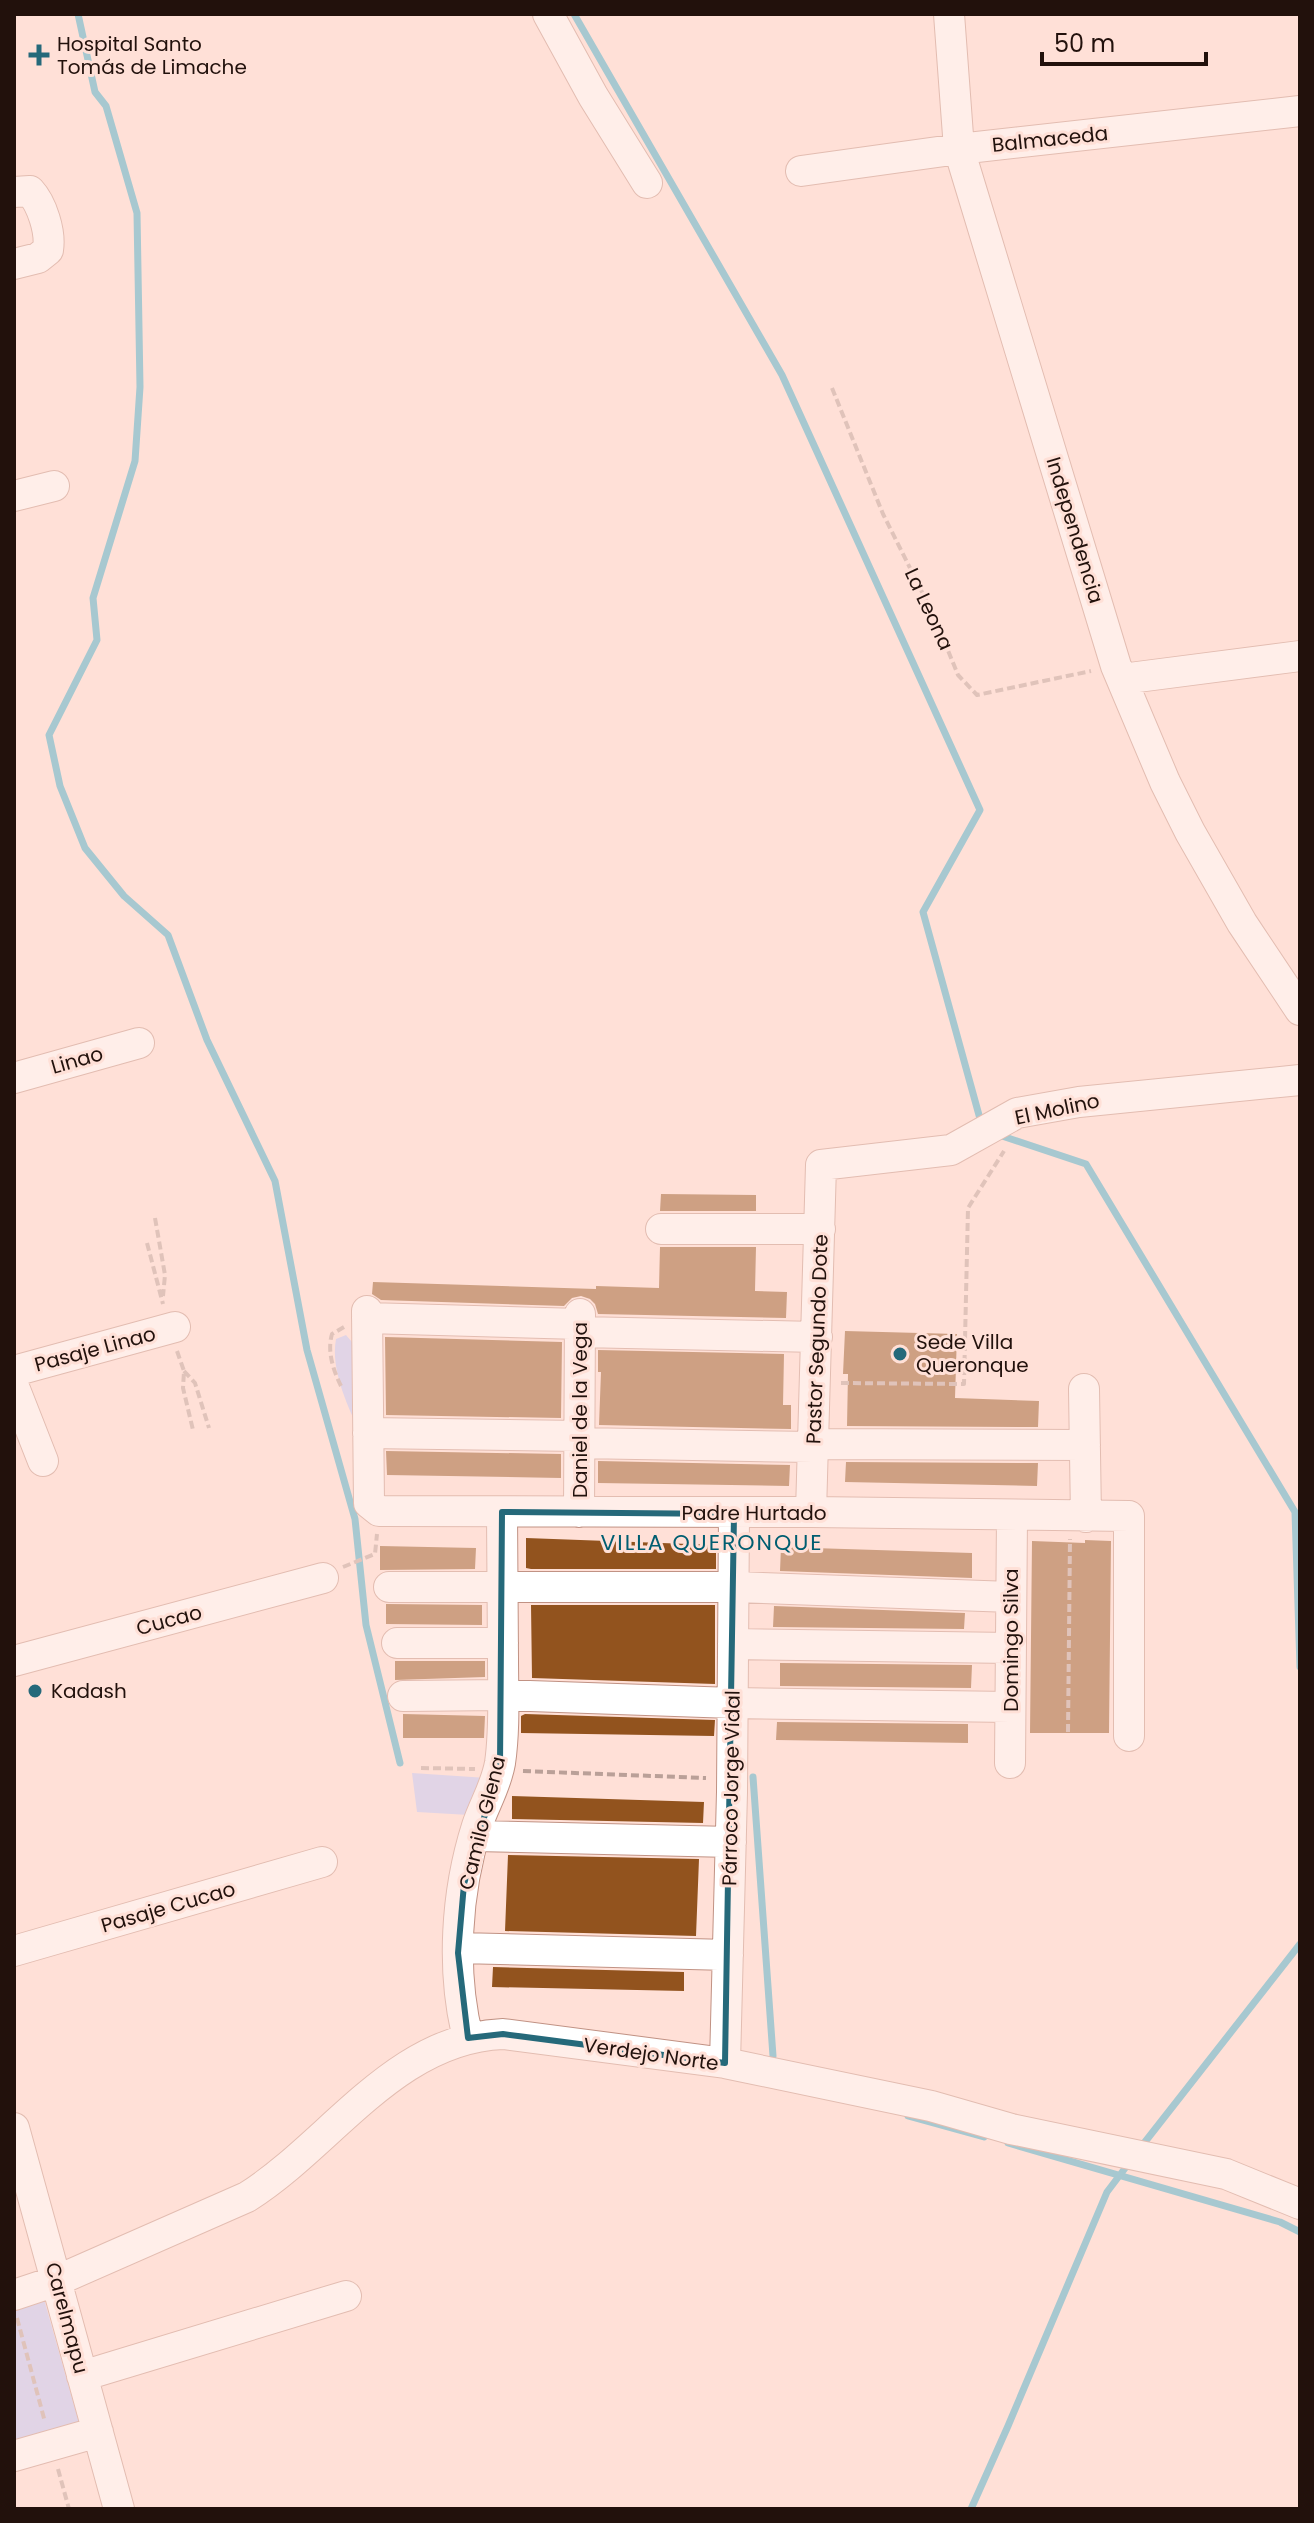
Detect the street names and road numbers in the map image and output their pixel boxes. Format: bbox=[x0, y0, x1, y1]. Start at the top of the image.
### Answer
street label: Balmaceda bbox=[991, 119, 1109, 159]
street label: Independencia bbox=[1039, 453, 1111, 607]
street label: La Leona bbox=[898, 563, 960, 655]
street label: Linao bbox=[48, 1039, 106, 1081]
street label: El Molino bbox=[1012, 1086, 1102, 1132]
street label: Pastor Segundo Dote bbox=[799, 1234, 835, 1444]
street label: Pasaje Linao bbox=[31, 1319, 159, 1379]
street label: Daniel de la Vega bbox=[566, 1322, 594, 1498]
street label: Padre Hurtado bbox=[681, 1499, 827, 1527]
street label: Domingo Silva bbox=[997, 1568, 1025, 1712]
street label: Cucao bbox=[133, 1598, 205, 1642]
street label: Párroco Jorge Vidal bbox=[715, 1690, 747, 1886]
street label: Camilo Glena bbox=[452, 1753, 512, 1893]
street label: Pasaje Cucao bbox=[98, 1874, 238, 1940]
street label: Verdejo Norte bbox=[582, 2031, 720, 2077]
street label: Carelmapu bbox=[39, 2259, 95, 2377]

